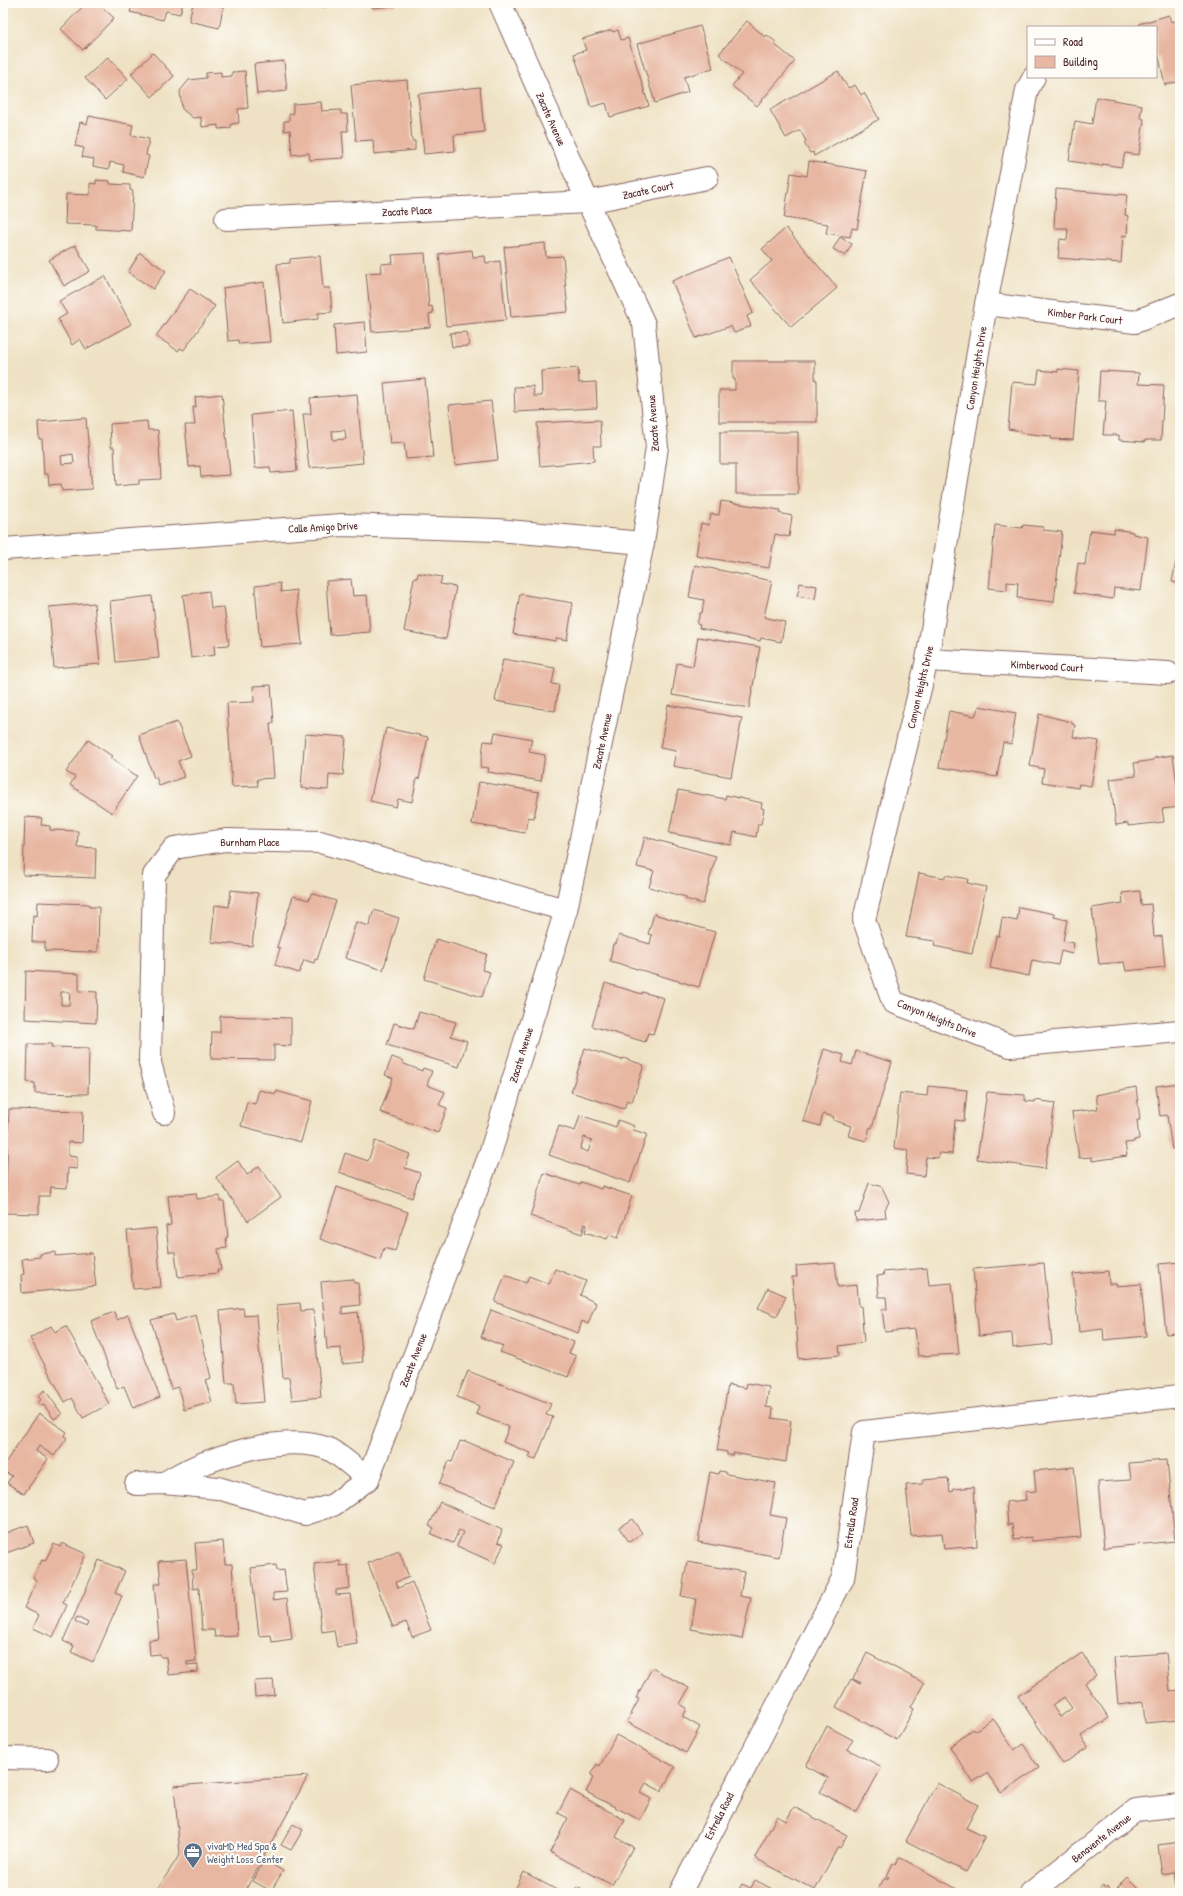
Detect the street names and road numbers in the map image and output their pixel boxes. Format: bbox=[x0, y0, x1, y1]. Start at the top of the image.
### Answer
street label: Zacate Avenue bbox=[533, 90, 569, 148]
street label: Zacate Court bbox=[621, 178, 675, 202]
street label: Zacate Place bbox=[381, 203, 433, 219]
street label: Kimber Park Court bbox=[1047, 304, 1123, 328]
street label: Canyon Heights Drive bbox=[962, 324, 990, 411]
street label: Zacate Avenue bbox=[644, 393, 662, 452]
street label: Calle Amigo Drive bbox=[288, 518, 359, 536]
street label: Canyon Heights Drive bbox=[904, 644, 936, 730]
street label: Kimberwood Court bbox=[1010, 657, 1084, 675]
street label: Zacate Avenue bbox=[589, 711, 615, 770]
street label: Burnham Place bbox=[220, 835, 280, 849]
street label: Canyon Heights Drive bbox=[895, 996, 979, 1041]
street label: Zacate Avenue bbox=[506, 1025, 536, 1084]
street label: Zacate Avenue bbox=[396, 1330, 430, 1389]
street label: Estrella Road bbox=[841, 1496, 862, 1549]
street label: Estrella Road bbox=[701, 1789, 737, 1842]
street label: Benavente Avenue bbox=[1068, 1810, 1134, 1866]

